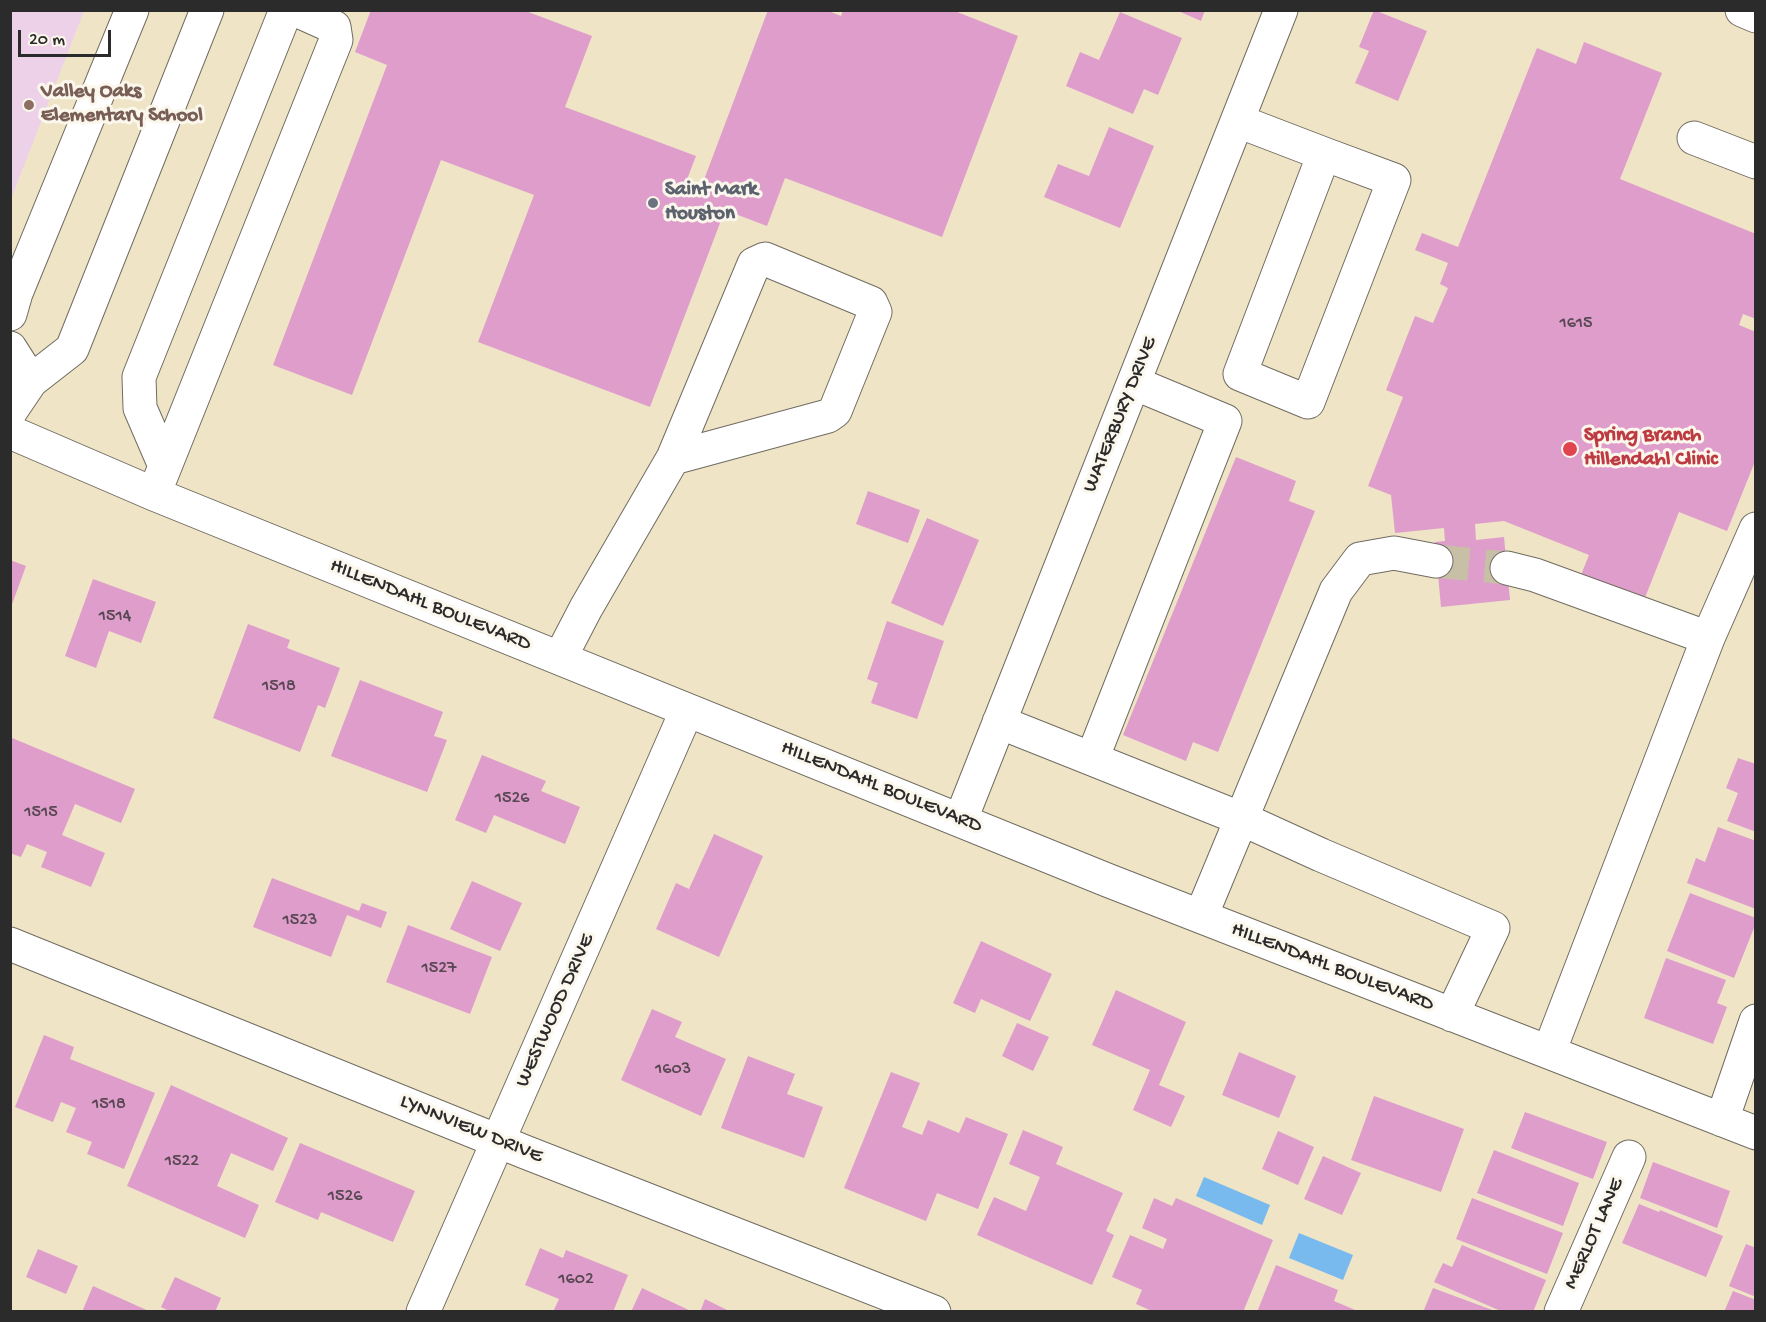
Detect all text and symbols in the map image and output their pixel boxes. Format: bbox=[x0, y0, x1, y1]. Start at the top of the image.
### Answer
scale bar bbox=[21, 18, 114, 56]
text: 20 m bbox=[29, 30, 65, 51]
place label: Valley Oaks Elementary School bbox=[41, 80, 203, 130]
marker: Valley Oaks Elementary School bbox=[22, 98, 36, 112]
place label: Saint Mark Houston bbox=[665, 178, 758, 228]
marker: Saint Mark Houston bbox=[646, 196, 660, 210]
house number: 1615 bbox=[1559, 313, 1593, 335]
street label: WATERBURY DRIVE bbox=[1078, 334, 1164, 496]
place label: Spring Branch Hillendahl Clinic bbox=[1584, 424, 1718, 474]
marker: Spring Branch Hillendahl Clinic bbox=[1561, 440, 1579, 458]
street label: HILLENDAHL BOULEVARD bbox=[326, 554, 534, 658]
house number: 1514 bbox=[99, 606, 131, 628]
house number: 1518 bbox=[262, 676, 296, 698]
street label: HILLENDAHL BOULEVARD bbox=[777, 736, 985, 840]
house number: 1526 bbox=[495, 788, 529, 810]
house number: 1515 bbox=[24, 802, 58, 824]
house number: 1523 bbox=[283, 910, 317, 932]
street label: HILLENDAHL BOULEVARD bbox=[1227, 918, 1437, 1018]
street label: WESTWOOD DRIVE bbox=[511, 930, 601, 1092]
house number: 1527 bbox=[422, 958, 456, 980]
house number: 1603 bbox=[655, 1059, 691, 1081]
street label: LYNNVIEW DRIVE bbox=[396, 1090, 546, 1170]
house number: 1518 bbox=[92, 1094, 126, 1116]
house number: 1522 bbox=[165, 1151, 199, 1173]
street label: MERLOT LANE bbox=[1559, 1175, 1631, 1293]
house number: 1526 bbox=[328, 1186, 362, 1208]
house number: 1602 bbox=[558, 1269, 594, 1291]

